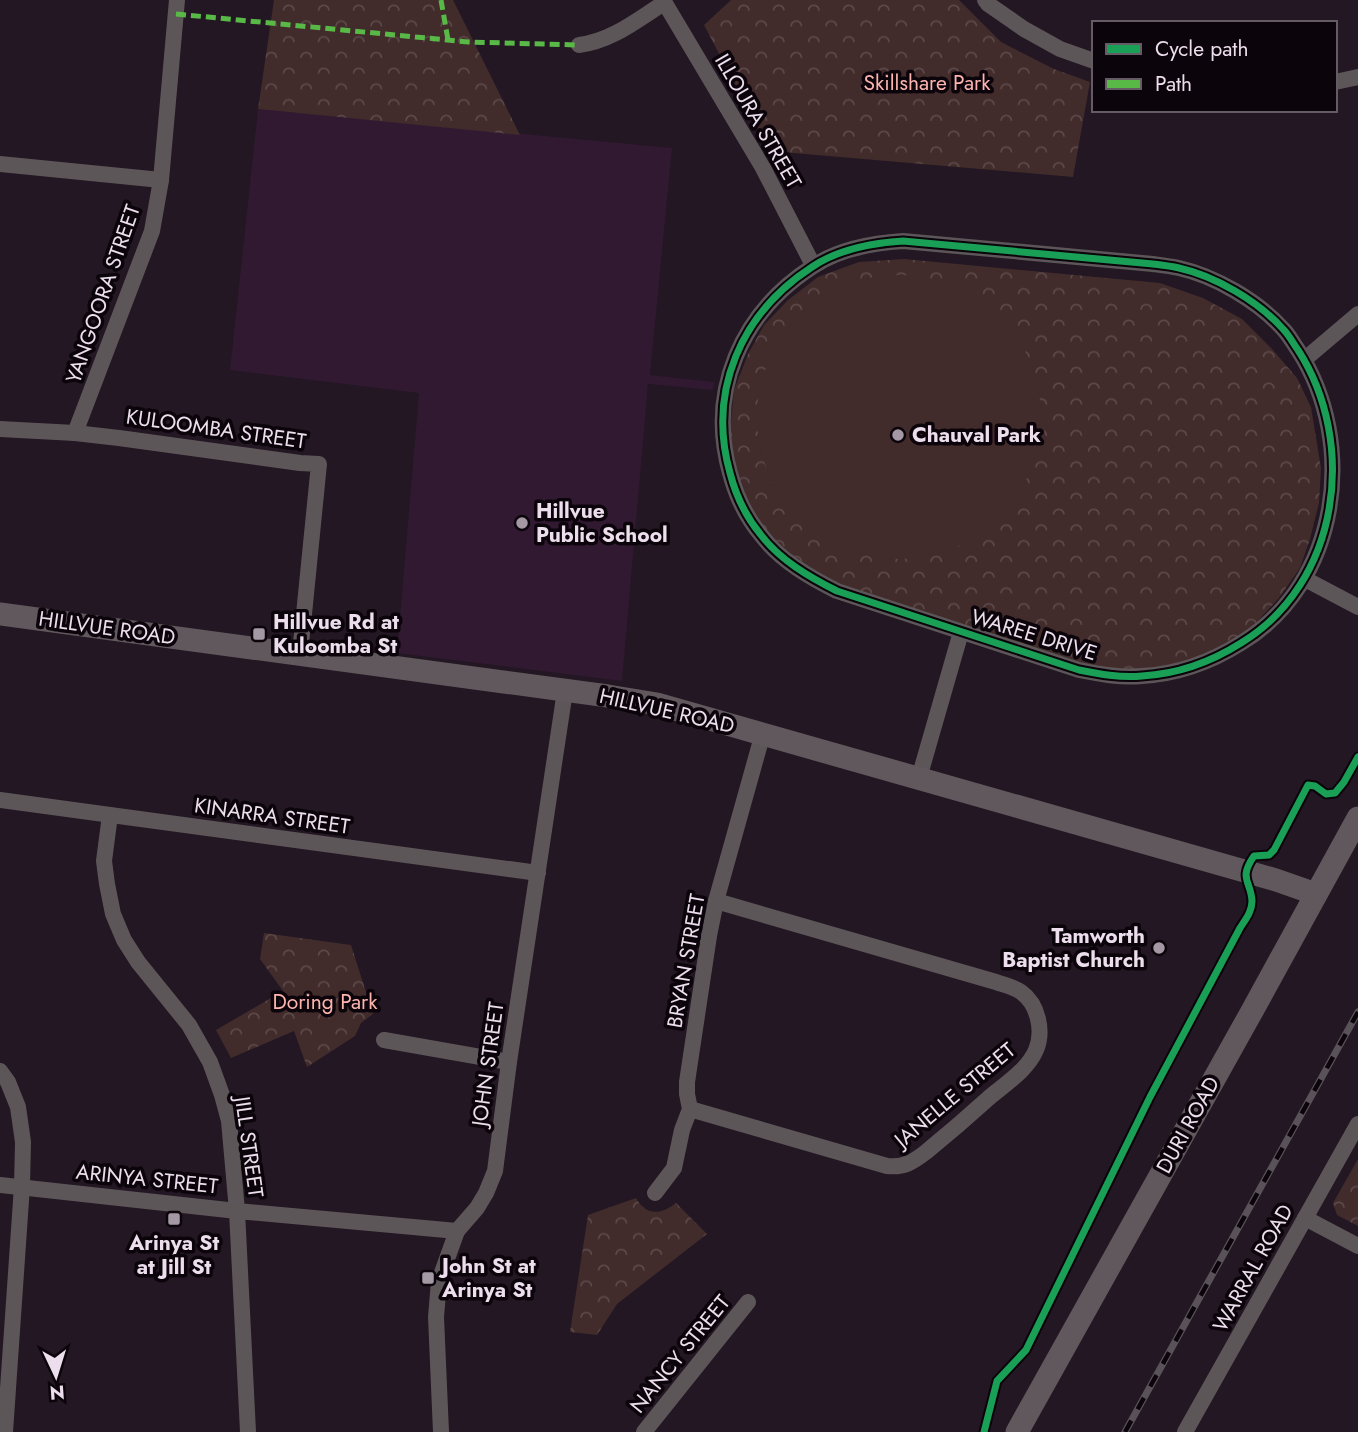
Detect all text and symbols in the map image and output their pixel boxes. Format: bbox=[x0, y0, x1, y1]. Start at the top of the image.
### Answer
legend bbox=[1092, 21, 1337, 112]
text: Cycle path bbox=[1155, 34, 1248, 64]
street label: ILLOURA STREET bbox=[707, 48, 809, 194]
park label: Skillshare Park bbox=[864, 68, 991, 98]
text: Path bbox=[1155, 69, 1192, 99]
street label: YANGOORA STREET bbox=[58, 200, 148, 387]
street label: KULOOMBA STREET bbox=[124, 402, 308, 457]
place label: Chauval Park bbox=[912, 420, 1041, 450]
marker: Chauval Park bbox=[890, 427, 906, 443]
place label: Hillvue Public School bbox=[536, 496, 668, 550]
marker: Hillvue Public School bbox=[514, 515, 530, 531]
street label: WAREE DRIVE bbox=[967, 602, 1101, 668]
street label: HILLVUE ROAD bbox=[37, 604, 177, 652]
place label: Hillvue Rd at Kuloomba St bbox=[273, 607, 399, 661]
marker: Hillvue Rd at Kuloomba St bbox=[251, 626, 267, 642]
street label: HILLVUE ROAD bbox=[597, 681, 737, 741]
street label: KINARRA STREET bbox=[192, 790, 352, 842]
street label: BRYAN STREET bbox=[659, 891, 713, 1030]
place label: Tamworth Baptist Church bbox=[1002, 921, 1145, 975]
marker: Tamworth Baptist Church bbox=[1151, 940, 1167, 956]
park label: Doring Park bbox=[272, 987, 378, 1017]
street label: JOHN STREET bbox=[464, 1000, 512, 1131]
street label: JANELLE STREET bbox=[886, 1035, 1022, 1156]
street label: DURI ROAD bbox=[1149, 1071, 1227, 1179]
street label: JILL STREET bbox=[227, 1092, 271, 1199]
street label: ARINYA STREET bbox=[74, 1157, 220, 1201]
street label: WARRAL ROAD bbox=[1206, 1199, 1300, 1337]
marker: Arinya St at Jill St bbox=[166, 1211, 182, 1227]
place label: Arinya St at Jill St bbox=[128, 1228, 219, 1282]
place label: John St at Arinya St bbox=[438, 1251, 536, 1305]
marker: John St at Arinya St bbox=[420, 1270, 436, 1286]
street label: NANCY STREET bbox=[623, 1288, 737, 1419]
north arrow bbox=[21, 1341, 91, 1411]
text: N bbox=[49, 1378, 66, 1406]

